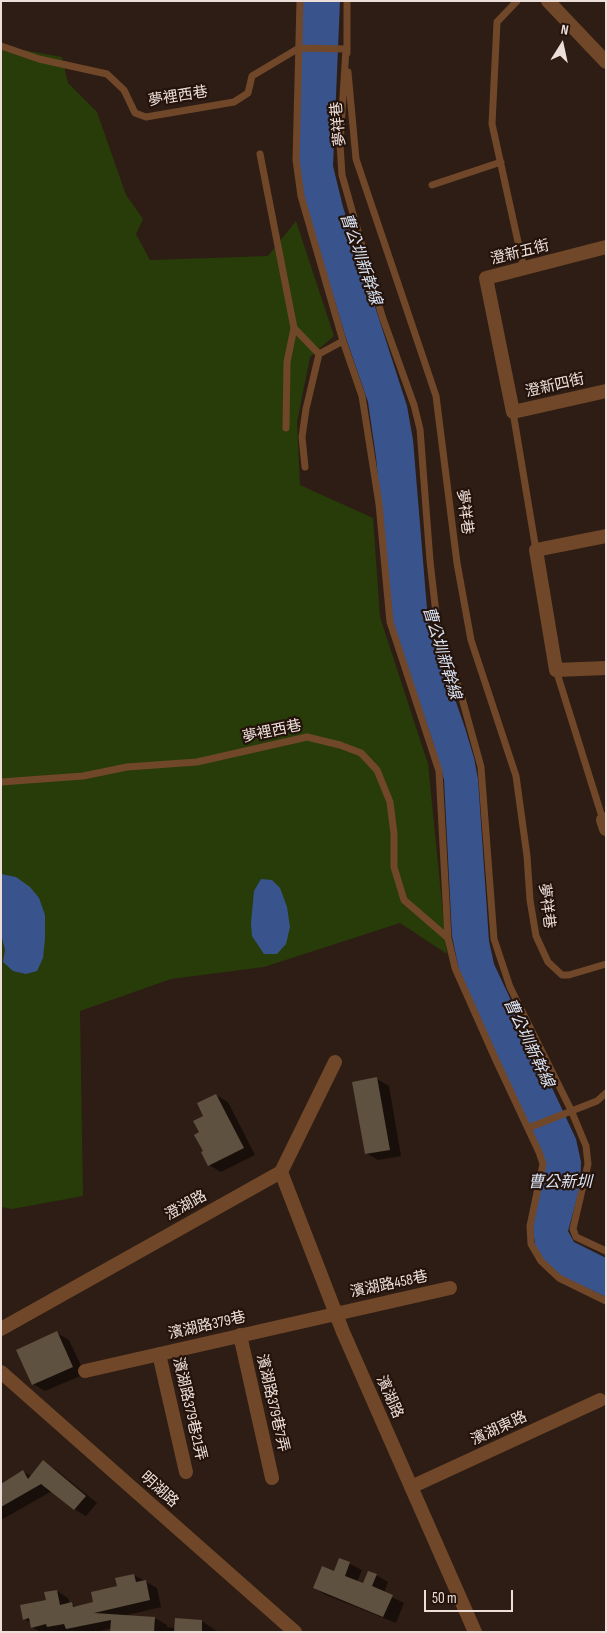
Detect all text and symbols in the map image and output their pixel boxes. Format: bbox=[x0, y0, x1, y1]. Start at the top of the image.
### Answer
north arrow bbox=[537, 20, 587, 70]
text: N bbox=[560, 21, 570, 39]
street label: 夢裡西巷 bbox=[147, 83, 209, 111]
street label: 夢祥巷 bbox=[328, 101, 350, 147]
water label: 曹公圳新幹線 bbox=[335, 210, 385, 308]
street label: 澄新五街 bbox=[489, 237, 551, 269]
street label: 澄新四街 bbox=[524, 370, 586, 402]
street label: 夢祥巷 bbox=[452, 489, 476, 535]
water label: 曹公圳新幹線 bbox=[418, 604, 464, 702]
street label: 夢裡西巷 bbox=[241, 717, 303, 747]
street label: 夢祥巷 bbox=[534, 883, 558, 929]
water label: 曹公圳新幹線 bbox=[499, 995, 557, 1091]
water label: 曹公新圳 bbox=[528, 1173, 592, 1193]
street label: 澄湖路 bbox=[162, 1187, 210, 1225]
street label: 濱湖路458巷 bbox=[349, 1268, 429, 1302]
street label: 濱湖路379巷 bbox=[167, 1308, 247, 1344]
street label: 濱湖路379巷7弄 bbox=[252, 1352, 292, 1454]
street label: 濱湖路379巷21弄 bbox=[168, 1356, 210, 1462]
street label: 濱湖路 bbox=[372, 1373, 406, 1421]
street label: 濱湖東路 bbox=[468, 1408, 530, 1450]
street label: 明湖路 bbox=[136, 1468, 182, 1512]
scale bar bbox=[427, 1580, 516, 1612]
text: 50 m bbox=[432, 1589, 457, 1608]

